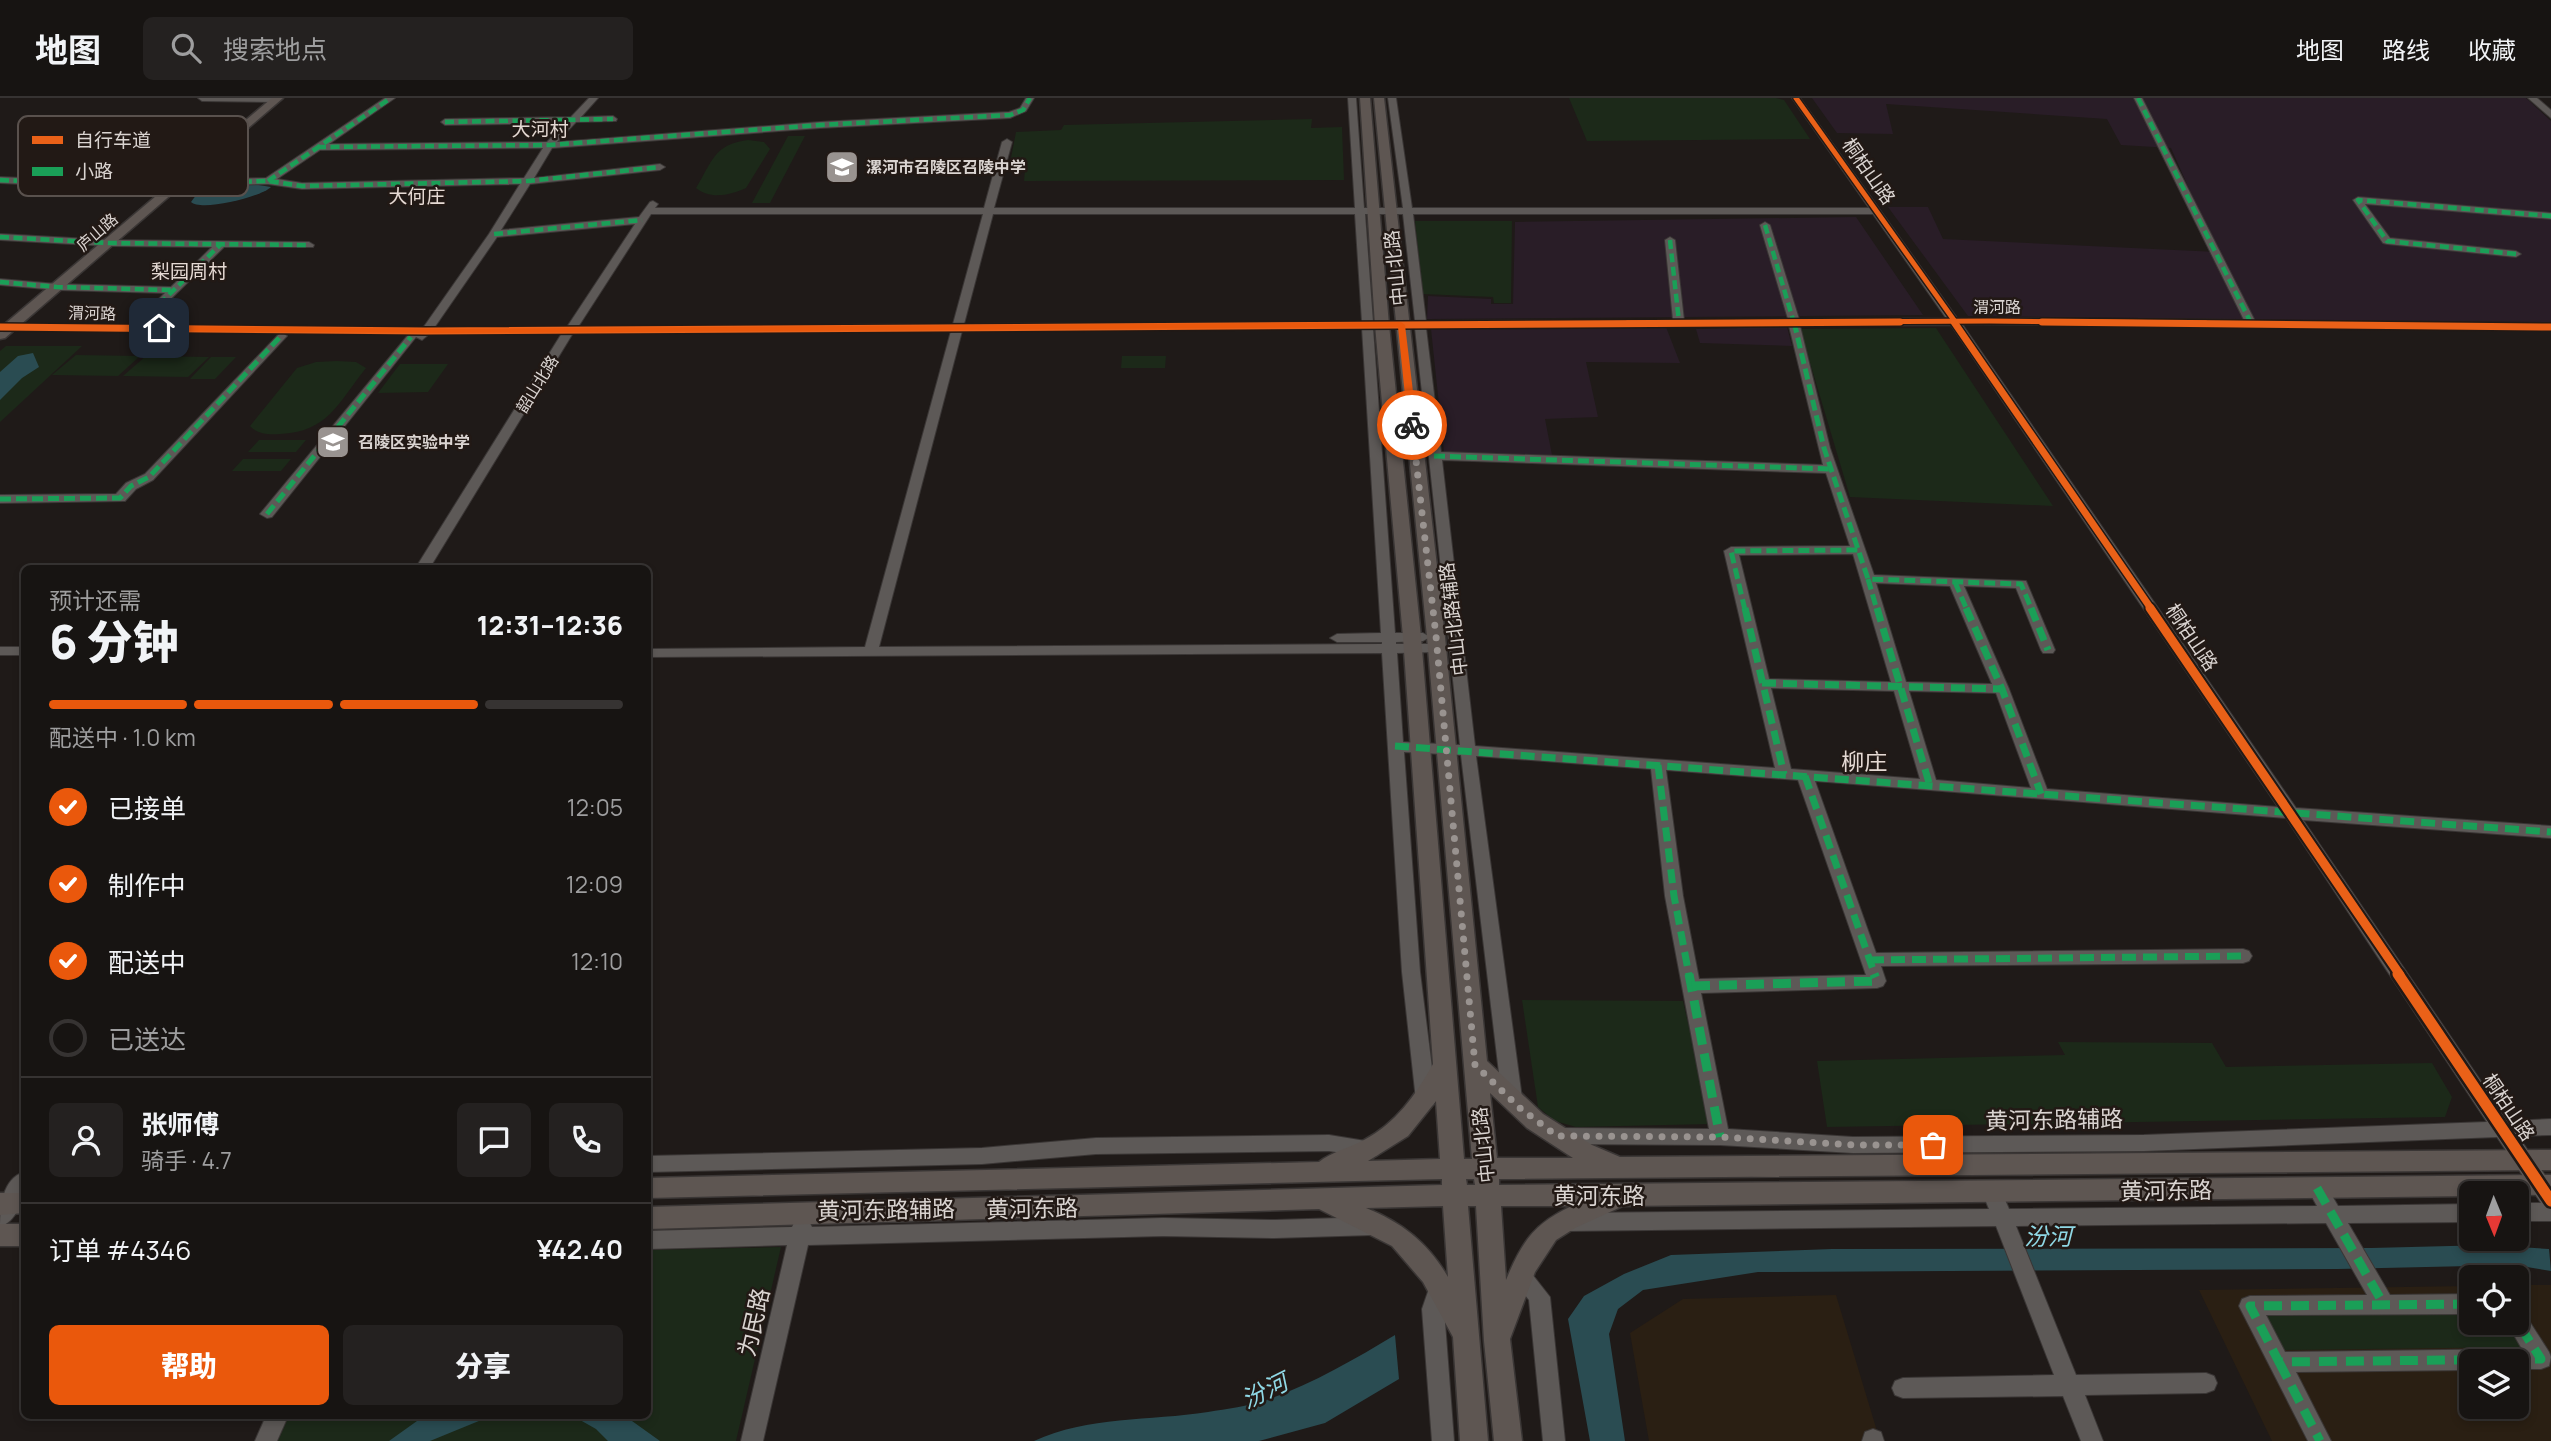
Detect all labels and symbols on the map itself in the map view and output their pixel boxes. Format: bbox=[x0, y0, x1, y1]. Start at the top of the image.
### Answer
legend bbox=[18, 116, 248, 196]
district label: 大河村 bbox=[511, 116, 569, 142]
text: 自行车道 bbox=[75, 127, 151, 153]
street label: 桐柏山路 bbox=[1837, 132, 1901, 210]
school or university icon: 漯河市召陵区召陵中学 bbox=[823, 148, 861, 186]
place label: 漯河市召陵区召陵中学 bbox=[866, 156, 1026, 178]
text: 小路 bbox=[75, 158, 113, 184]
district label: 大何庄 bbox=[388, 183, 446, 209]
street label: 庐山路 bbox=[72, 208, 122, 256]
street label: 中山北路 bbox=[1378, 229, 1412, 307]
district label: 梨园周村 bbox=[151, 258, 227, 284]
street label: 渭河路 bbox=[1973, 296, 2021, 318]
pin bbox=[129, 298, 189, 358]
street label: 渭河路 bbox=[68, 302, 116, 324]
street label: 韶山北路 bbox=[511, 351, 563, 417]
courier bbox=[1377, 390, 1447, 460]
school or university icon: 召陵区实验中学 bbox=[314, 423, 352, 461]
place label: 召陵区实验中学 bbox=[358, 431, 470, 453]
street label: 中山北路辅路 bbox=[1433, 561, 1473, 677]
street label: 桐柏山路 bbox=[2160, 598, 2224, 676]
district label: 柳庄 bbox=[1841, 745, 1887, 777]
street label: 桐柏山路 bbox=[2477, 1068, 2541, 1146]
street label: 黄河东路辅路 bbox=[1985, 1102, 2123, 1136]
street label: 中山北路 bbox=[1466, 1106, 1500, 1184]
pin bbox=[1903, 1115, 1963, 1175]
street label: 黄河东路 bbox=[2120, 1173, 2212, 1207]
street label: 黄河东路 bbox=[1553, 1179, 1645, 1211]
north arrow bbox=[2459, 1181, 2529, 1251]
street label: 黄河东路 bbox=[986, 1191, 1078, 1225]
street label: 黄河东路辅路 bbox=[817, 1192, 955, 1226]
water label: 汾河 bbox=[2024, 1219, 2076, 1252]
street label: 为民路 bbox=[730, 1285, 776, 1359]
water label: 汾河 bbox=[1235, 1363, 1296, 1415]

